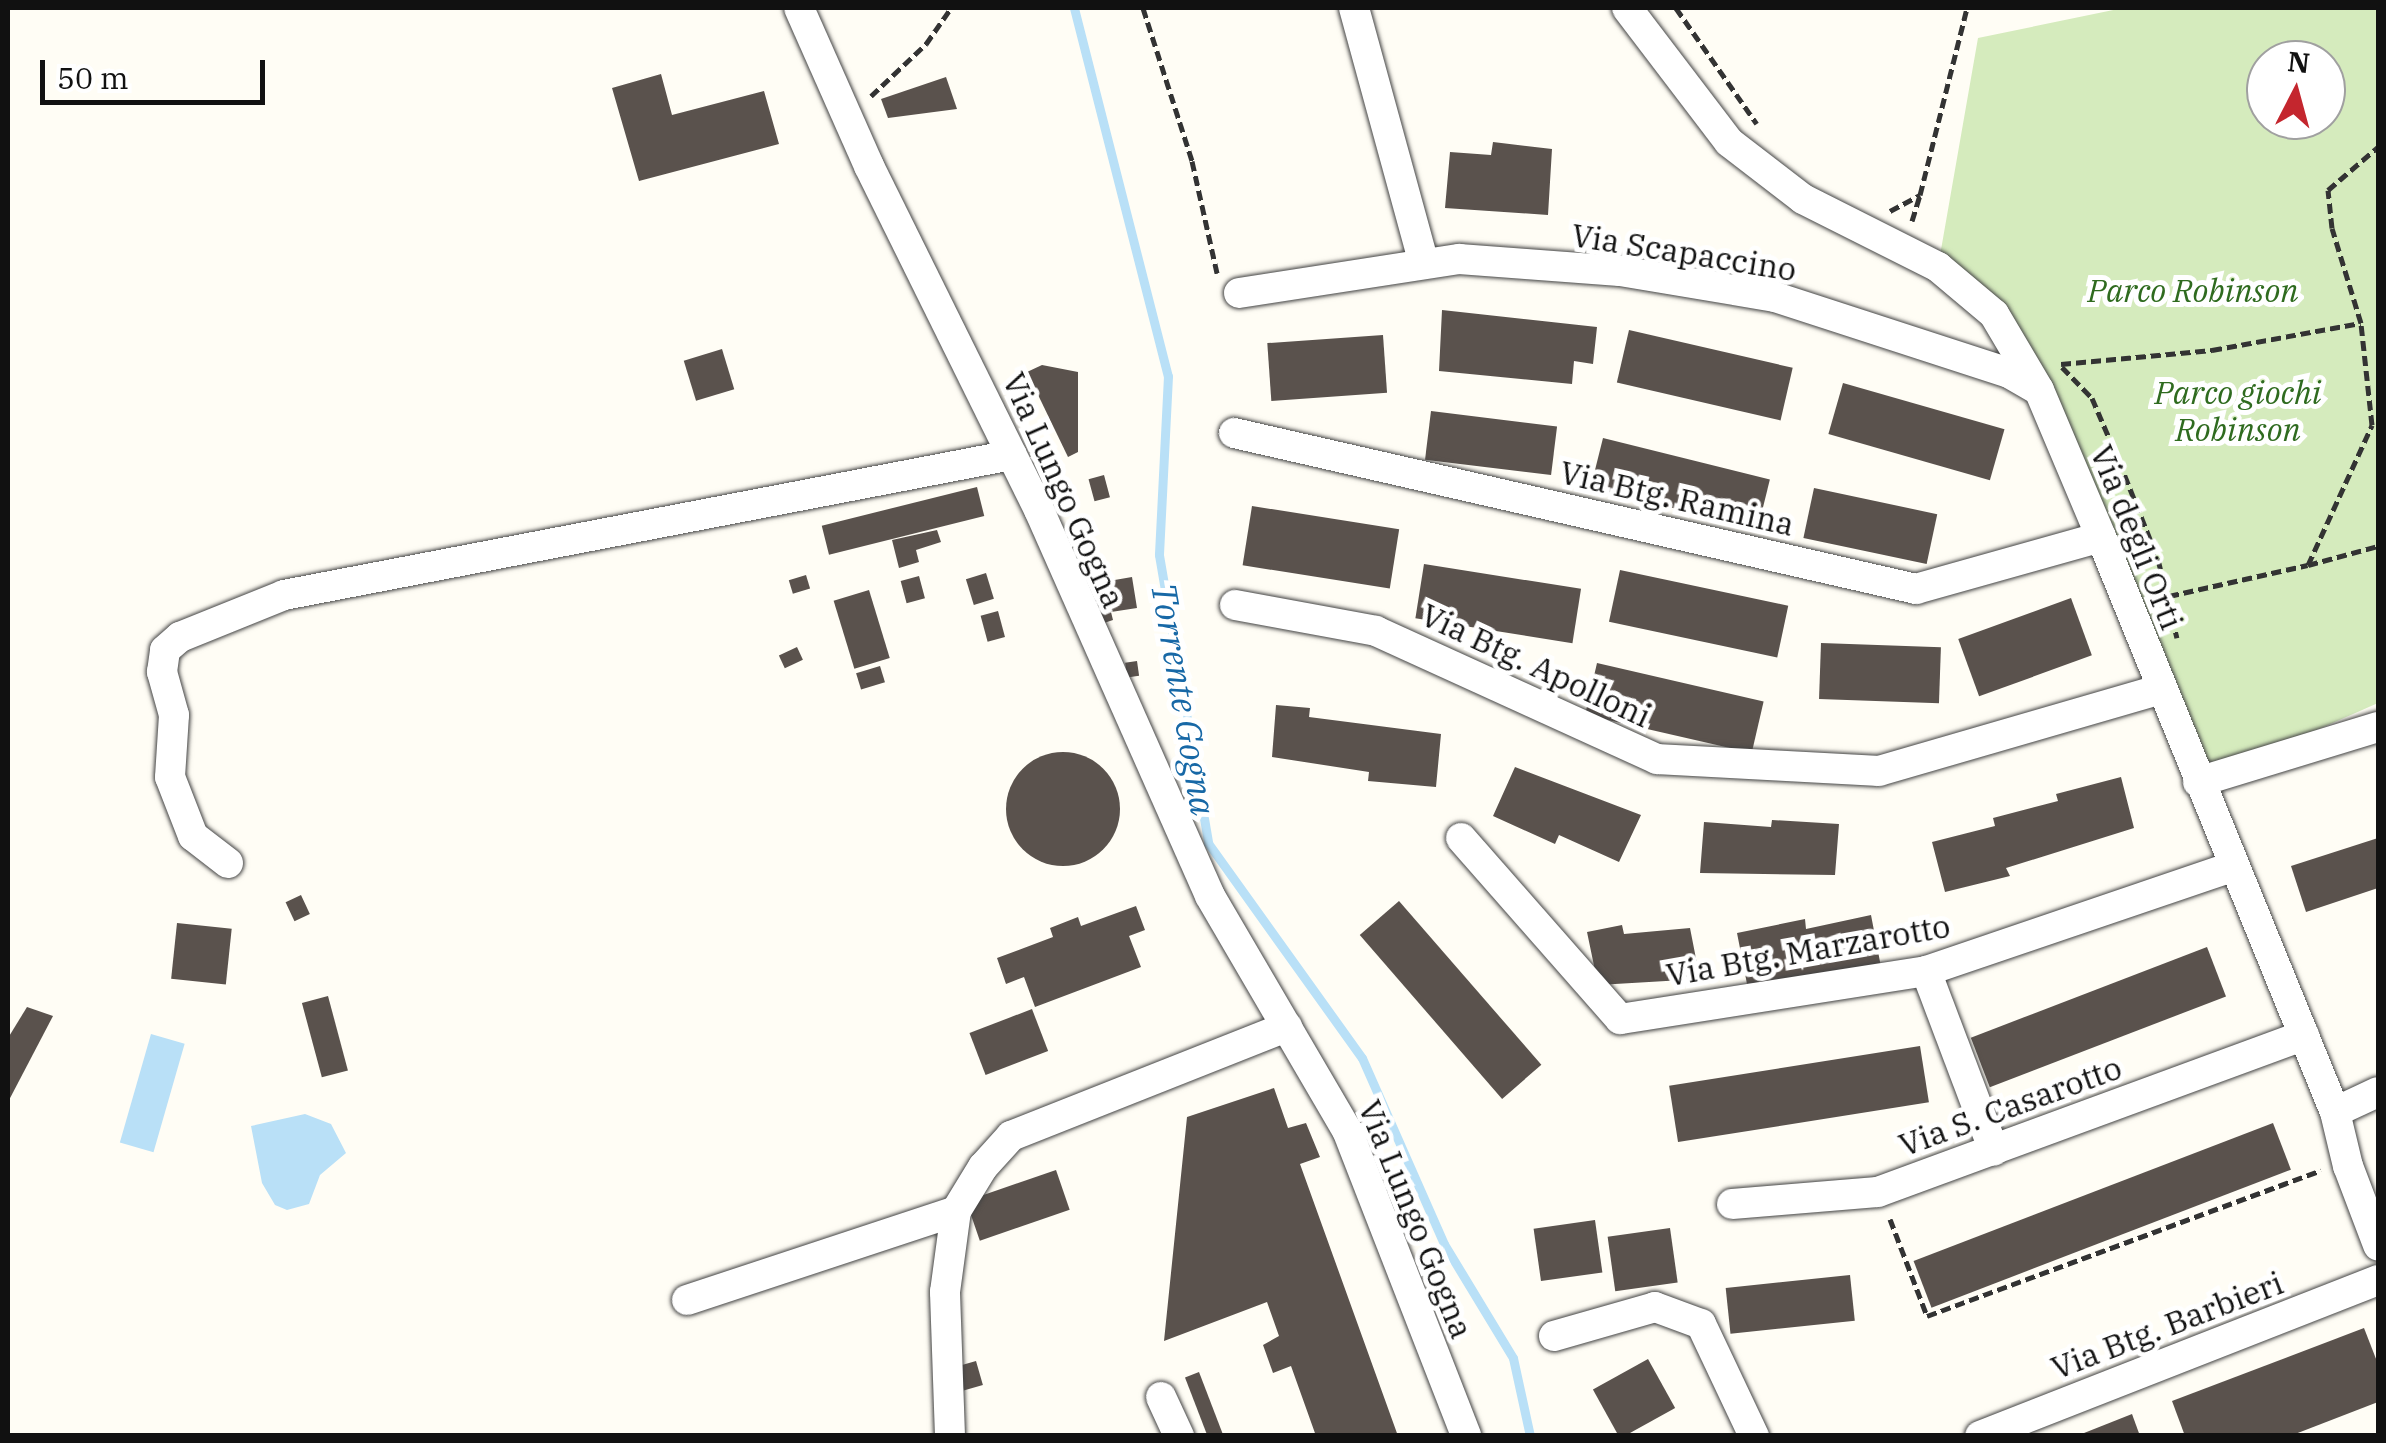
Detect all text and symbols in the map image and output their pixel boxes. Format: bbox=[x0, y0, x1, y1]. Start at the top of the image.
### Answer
scale bar bbox=[45, 40, 270, 102]
north arrow bbox=[2246, 40, 2346, 140]
text: N bbox=[2286, 42, 2312, 81]
text: 50 m bbox=[57, 58, 129, 97]
street label: Via Scapaccino bbox=[1569, 215, 1799, 289]
park label: Parco Robinson bbox=[2088, 271, 2298, 309]
street label: Via Lungo Gogna bbox=[995, 366, 1133, 614]
park label: Parco giochi Robinson bbox=[2155, 374, 2321, 449]
street label: Via degli Orti bbox=[2083, 439, 2191, 635]
street label: Via Btg. Ramina bbox=[1556, 452, 1798, 544]
water label: Torrente Gogna bbox=[1143, 580, 1225, 818]
street label: Via Btg. Apolloni bbox=[1415, 595, 1657, 735]
street label: Via Btg. Marzarotto bbox=[1663, 906, 1953, 994]
street label: Via S. Casarotto bbox=[1894, 1048, 2126, 1164]
street label: Via Lungo Gogna bbox=[1351, 1094, 1481, 1344]
street label: Via Btg. Barbieri bbox=[2046, 1263, 2288, 1387]

